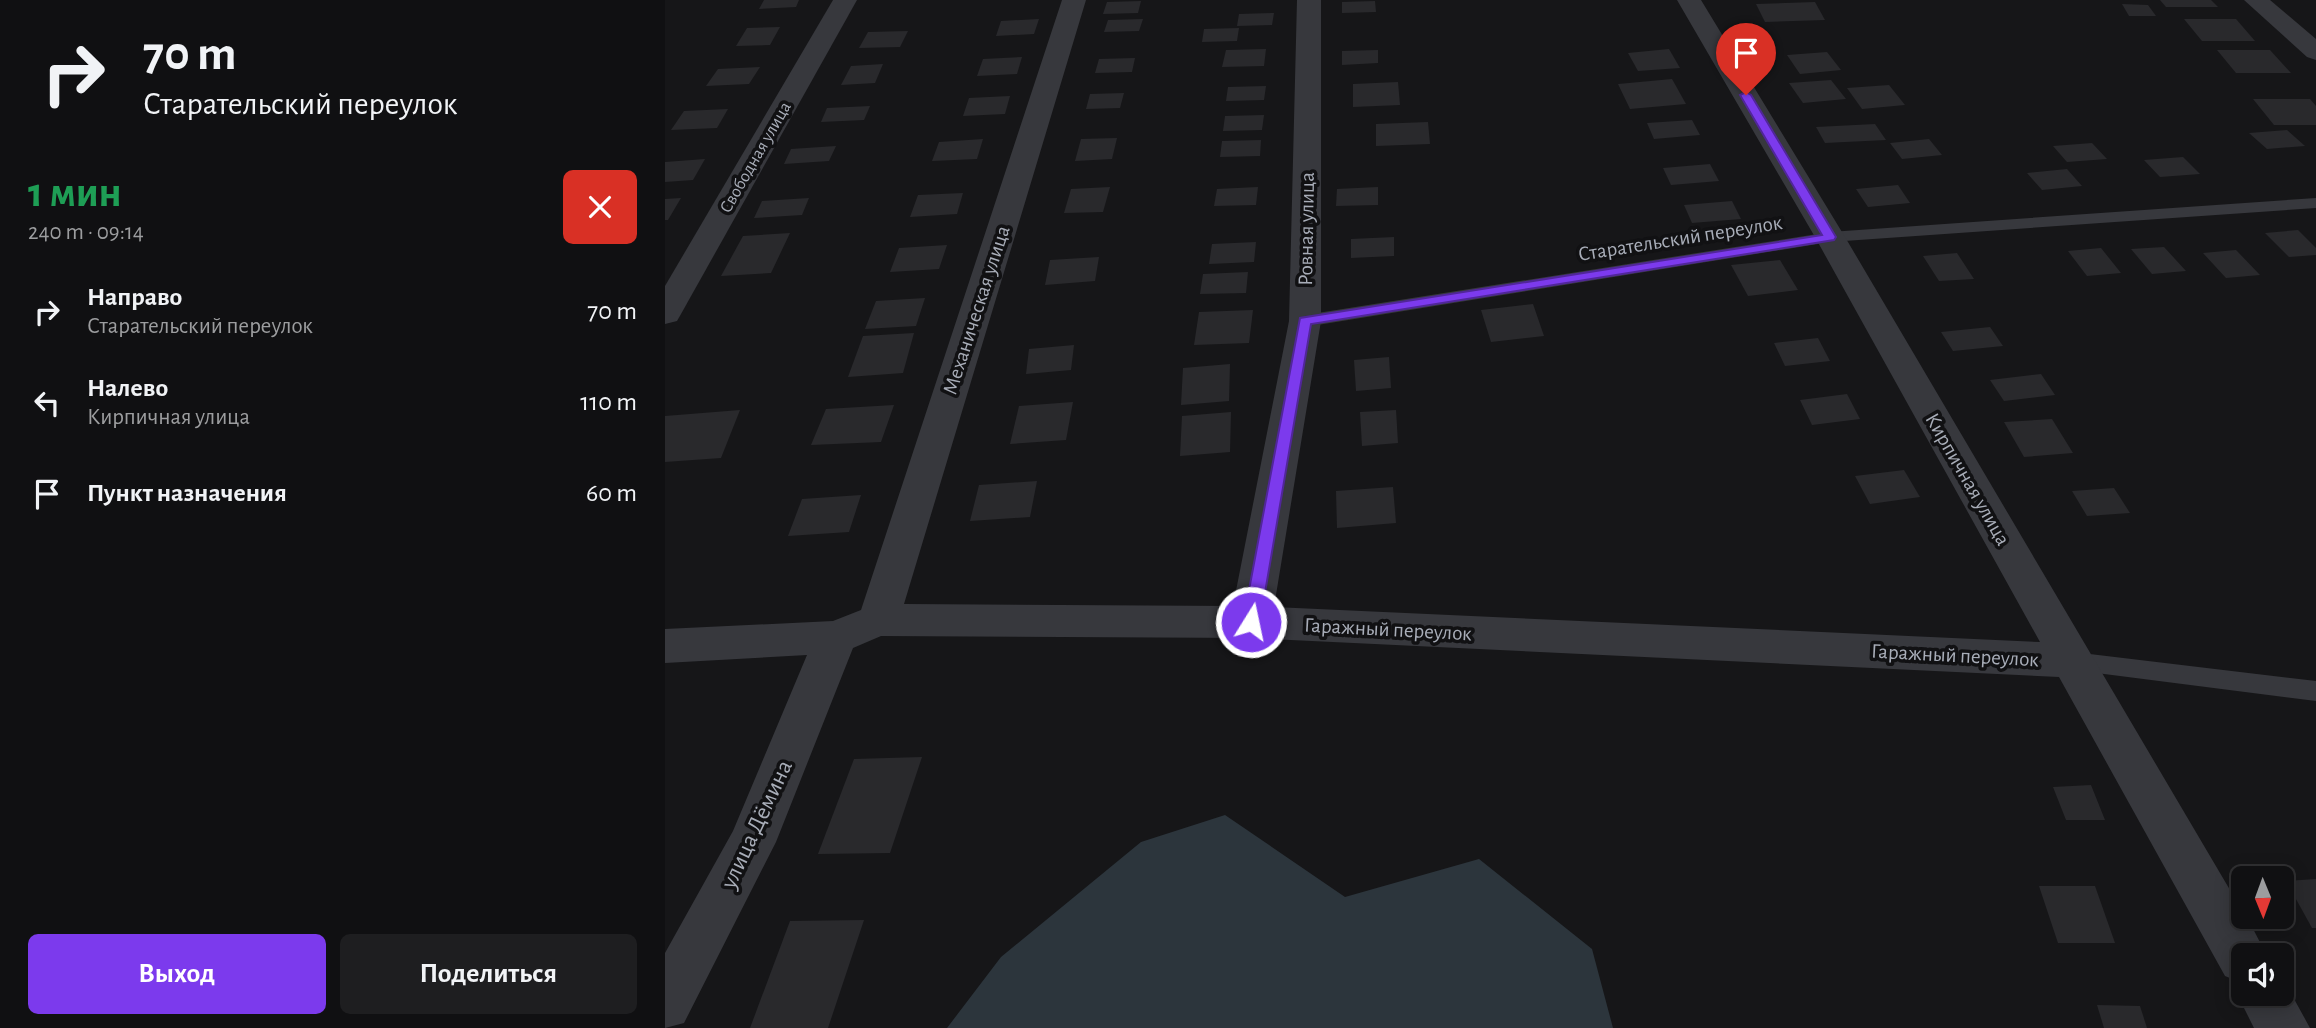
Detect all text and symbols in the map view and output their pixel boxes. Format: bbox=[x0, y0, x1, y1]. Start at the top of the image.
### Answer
pin bbox=[1716, 23, 1776, 95]
icon: right bbox=[28, 28, 119, 119]
text: 70 m bbox=[143, 30, 237, 79]
icon: arrive bbox=[1727, 34, 1765, 72]
text: Старательский переулок bbox=[143, 88, 457, 120]
street label: Свободная улица bbox=[716, 98, 795, 216]
button: close bbox=[563, 170, 637, 244]
text: 1 мин bbox=[28, 172, 122, 214]
street label: Ровная улица bbox=[1295, 172, 1318, 286]
street label: Старательский переулок bbox=[1577, 212, 1784, 265]
text: 240 m · 09:14 bbox=[28, 221, 144, 244]
street label: Механическая улица bbox=[939, 223, 1014, 397]
text: Направо bbox=[87, 284, 182, 310]
icon: right bbox=[28, 293, 66, 331]
text: 70 m bbox=[587, 298, 637, 324]
text: Старательский переулок bbox=[87, 315, 313, 338]
text: Налево bbox=[87, 375, 168, 401]
icon: left bbox=[28, 384, 66, 422]
text: 110 m bbox=[580, 389, 637, 415]
text: Кирпичная улица bbox=[87, 406, 250, 429]
street label: Кирпичная улица bbox=[1921, 410, 2014, 549]
icon: arrive bbox=[28, 475, 66, 513]
text: Пункт назначения bbox=[87, 480, 287, 506]
text: 60 m bbox=[586, 480, 637, 506]
position arrow bbox=[1214, 585, 1288, 659]
street label: Гаражный переулок bbox=[1304, 615, 1473, 644]
street label: Гаражный переулок bbox=[1871, 641, 2040, 670]
street label: улица Дёмина bbox=[716, 757, 797, 893]
north arrow bbox=[2231, 866, 2294, 929]
map controls bbox=[2231, 866, 2294, 1006]
button: Выход bbox=[28, 934, 326, 1014]
button: Поделиться bbox=[340, 934, 637, 1014]
button: sound bbox=[2231, 943, 2294, 1006]

